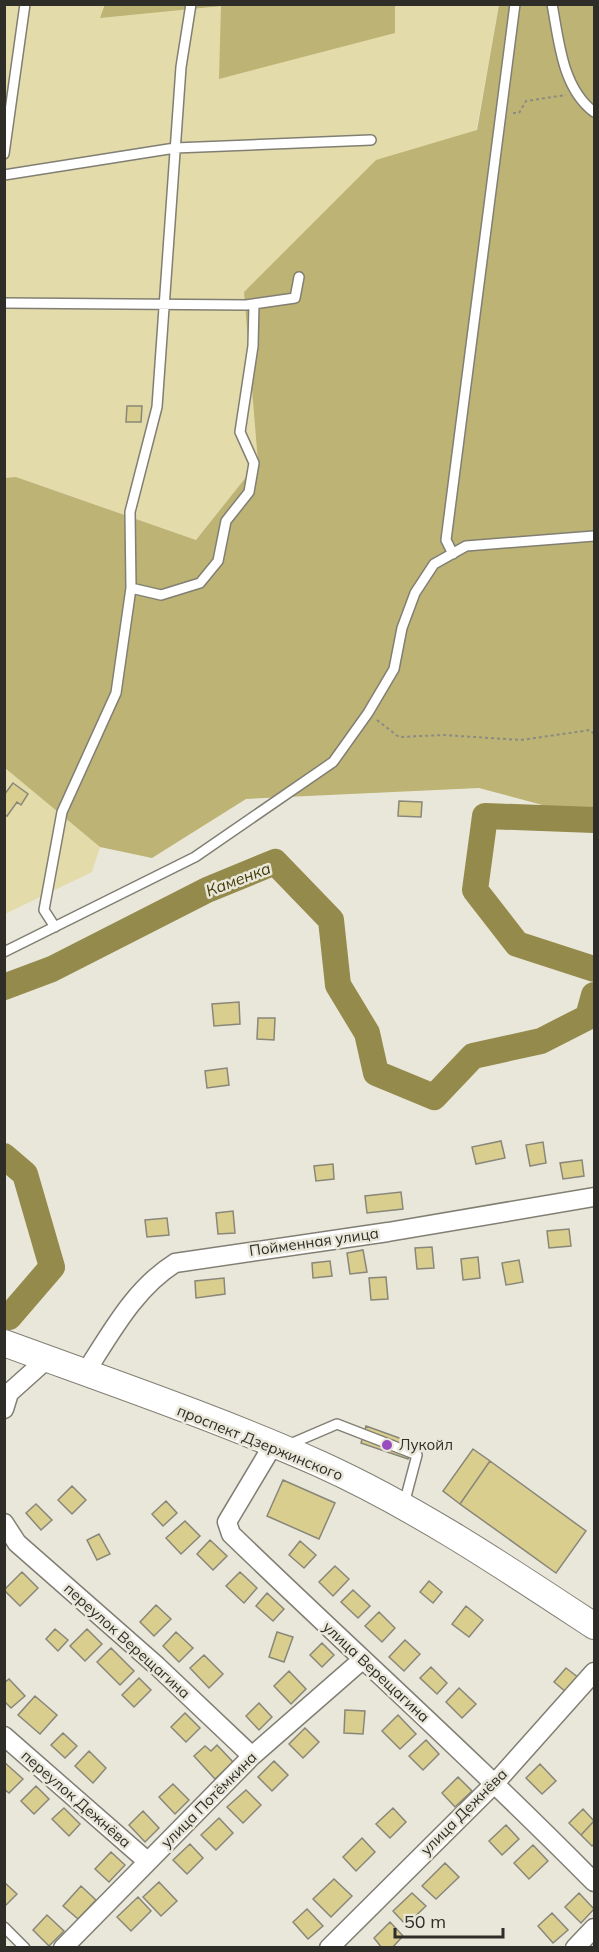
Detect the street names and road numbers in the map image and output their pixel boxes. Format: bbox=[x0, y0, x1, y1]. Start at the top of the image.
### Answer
street label: Пойменная улица bbox=[248, 1223, 380, 1260]
street label: проспект Дзержинского bbox=[174, 1401, 346, 1485]
street label: переулок Верещагина bbox=[60, 1579, 194, 1702]
street label: улица Верещагина bbox=[319, 1617, 434, 1726]
street label: переулок Дежнёва bbox=[18, 1746, 135, 1851]
street label: улица Потёмкина bbox=[157, 1748, 261, 1852]
street label: улица Дежнёва bbox=[416, 1764, 511, 1859]

